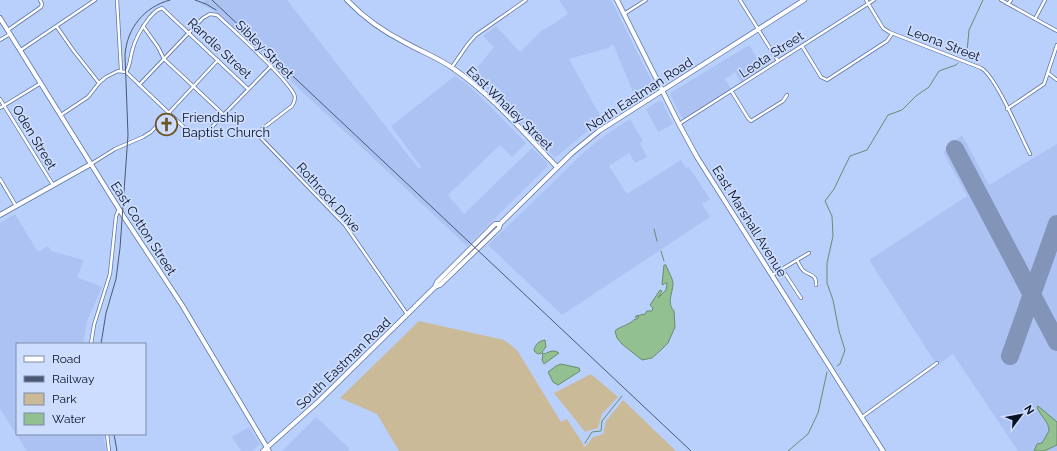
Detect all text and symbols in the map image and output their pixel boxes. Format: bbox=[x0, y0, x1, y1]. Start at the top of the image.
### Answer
street label: Randle Street bbox=[185, 15, 255, 82]
street label: Sibley Street bbox=[233, 17, 297, 82]
street label: Leona Street bbox=[905, 23, 983, 64]
street label: Leota Street bbox=[736, 28, 807, 81]
street label: North Eastman Road bbox=[583, 54, 695, 135]
street label: East Whaley Street bbox=[464, 63, 556, 154]
street label: Oden Street bbox=[9, 102, 60, 173]
place label: Friendship Baptist Church bbox=[182, 110, 270, 140]
church icon: Friendship Baptist Church bbox=[153, 111, 179, 137]
street label: Rothrock Drive bbox=[294, 160, 364, 235]
street label: East Marshall Avenue bbox=[709, 163, 790, 280]
street label: East Cotton Street bbox=[108, 179, 180, 278]
street label: South Eastman Road bbox=[293, 314, 394, 412]
legend bbox=[16, 343, 146, 435]
text: Road bbox=[52, 352, 81, 366]
text: Railway bbox=[52, 372, 95, 386]
text: Park bbox=[52, 392, 77, 406]
north arrow bbox=[1001, 395, 1041, 435]
text: N bbox=[1021, 403, 1037, 417]
text: Water bbox=[52, 412, 86, 426]

